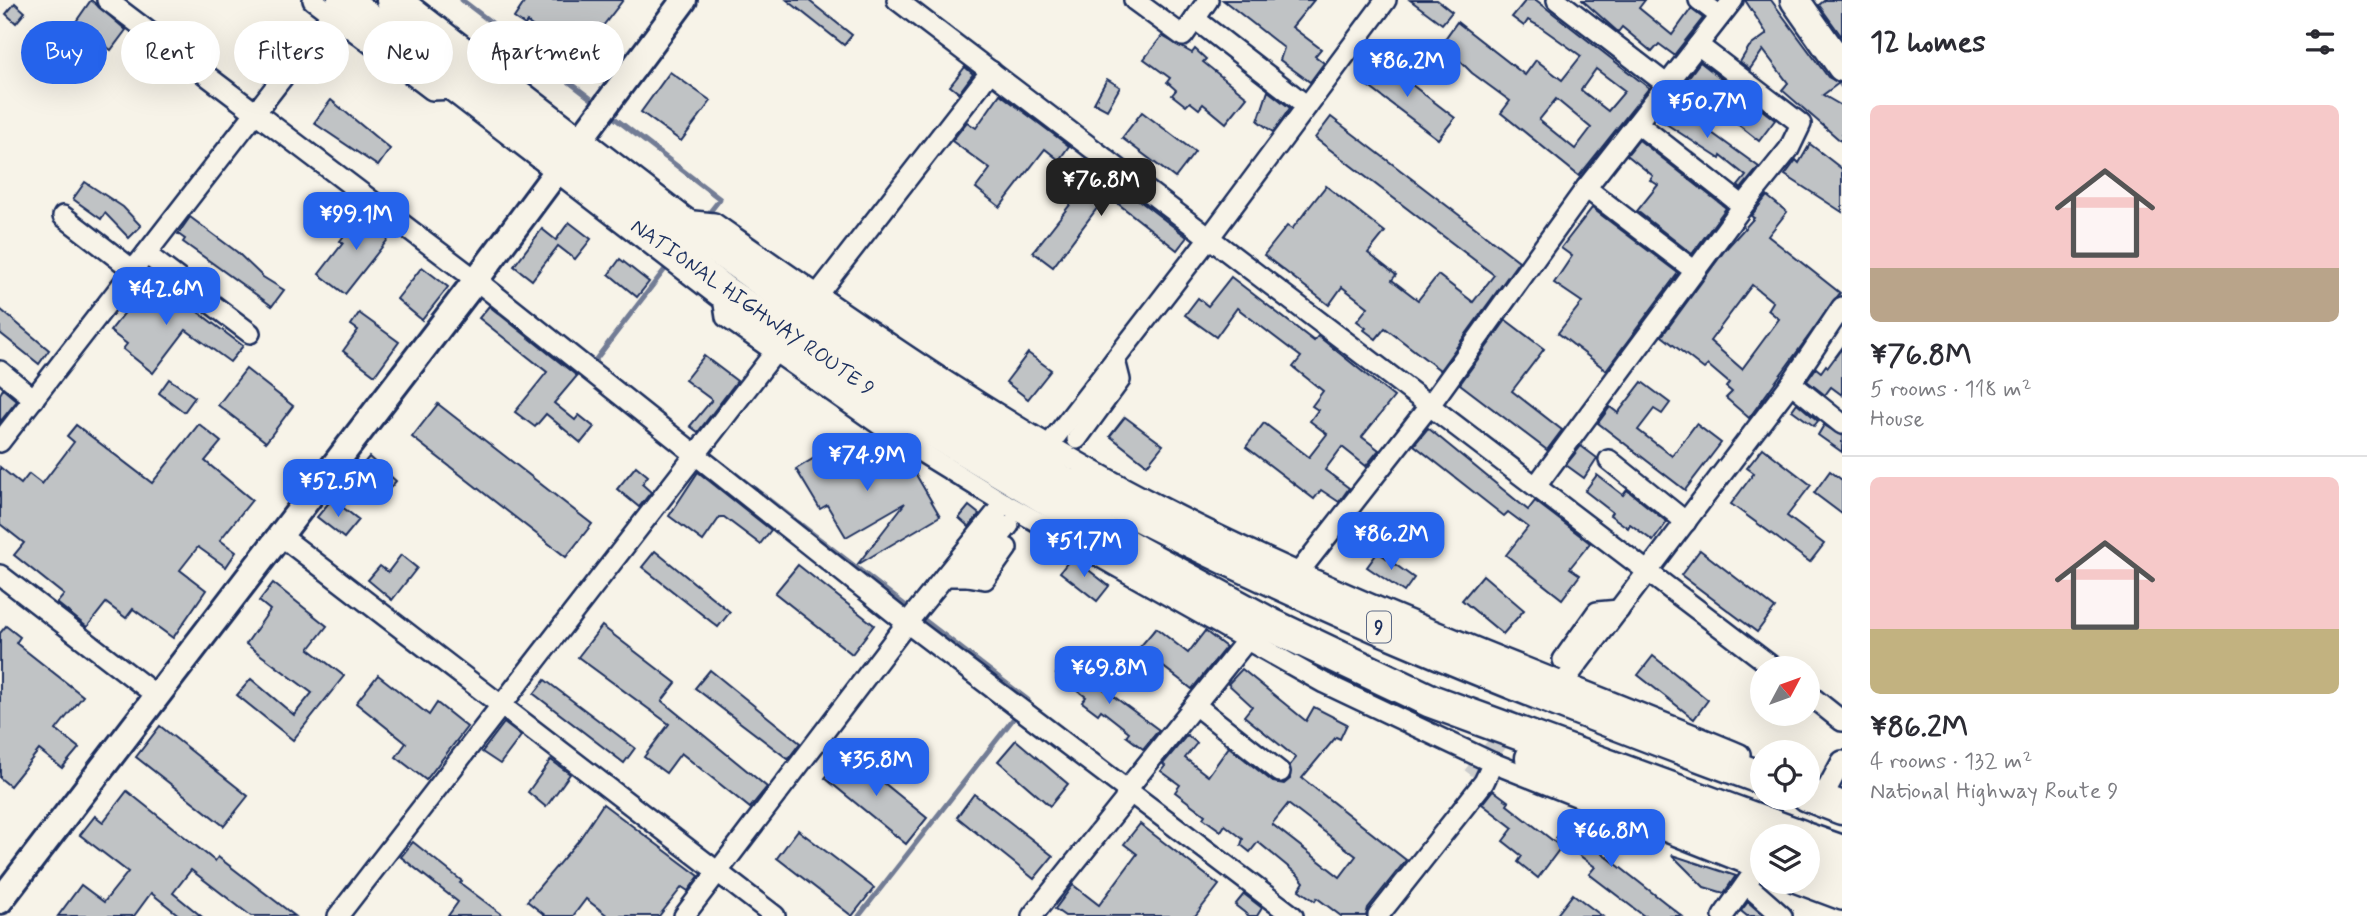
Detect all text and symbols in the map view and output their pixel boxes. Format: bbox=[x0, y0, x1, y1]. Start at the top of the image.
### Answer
chip: Buy bbox=[21, 21, 107, 84]
chip: Rent bbox=[121, 21, 220, 84]
chip: Filters bbox=[234, 21, 349, 84]
chip: New bbox=[363, 21, 453, 84]
chip: Apartment bbox=[467, 21, 624, 84]
text: 12 homes bbox=[1870, 23, 1986, 62]
icon: filters bbox=[2301, 23, 2339, 61]
pin: ¥86.2M bbox=[1350, 40, 1464, 99]
text: ¥86.2M bbox=[1369, 47, 1445, 77]
pin: ¥50.7M bbox=[1650, 80, 1764, 140]
text: ¥50.7M bbox=[1667, 88, 1747, 118]
icon: home bbox=[2042, 150, 2168, 276]
pin: ¥76.8M bbox=[1044, 158, 1158, 218]
text: ¥76.8M bbox=[1062, 166, 1140, 196]
pin: ¥99.1M bbox=[299, 192, 413, 252]
text: ¥99.1M bbox=[319, 200, 393, 230]
street label: NATIONAL HIGHWAY ROUTE 9 bbox=[625, 213, 880, 403]
pin: ¥42.6M bbox=[109, 268, 223, 327]
text: ¥42.6M bbox=[128, 275, 204, 305]
text: ¥76.8M bbox=[1870, 336, 1972, 375]
text: 5 rooms · 118 m² bbox=[1870, 375, 2032, 405]
text: House bbox=[1870, 405, 1924, 435]
pin: ¥74.9M bbox=[810, 434, 924, 493]
text: ¥74.9M bbox=[828, 441, 906, 471]
pin: ¥52.5M bbox=[281, 460, 395, 519]
text: ¥52.5M bbox=[299, 467, 377, 497]
pin: ¥86.2M bbox=[1334, 512, 1448, 572]
pin: ¥51.7M bbox=[1027, 520, 1141, 579]
text: ¥86.2M bbox=[1353, 520, 1429, 550]
icon: home bbox=[2042, 522, 2168, 648]
text: ¥51.7M bbox=[1046, 527, 1122, 557]
road number: 9 bbox=[1367, 612, 1391, 642]
pin: ¥69.8M bbox=[1052, 646, 1166, 706]
text: ¥69.8M bbox=[1071, 654, 1147, 684]
north arrow bbox=[1750, 656, 1820, 726]
map controls bbox=[1750, 656, 1820, 894]
text: ¥86.2M bbox=[1870, 708, 1968, 747]
pin: ¥35.8M bbox=[819, 738, 933, 798]
button: locate bbox=[1750, 740, 1820, 810]
text: ¥35.8M bbox=[839, 746, 913, 776]
text: 4 rooms · 132 m² bbox=[1870, 747, 2032, 777]
text: National Highway Route 9 bbox=[1870, 777, 2118, 807]
pin: ¥66.8M bbox=[1554, 810, 1668, 869]
text: ¥66.8M bbox=[1573, 817, 1649, 847]
button: layers bbox=[1750, 824, 1820, 894]

